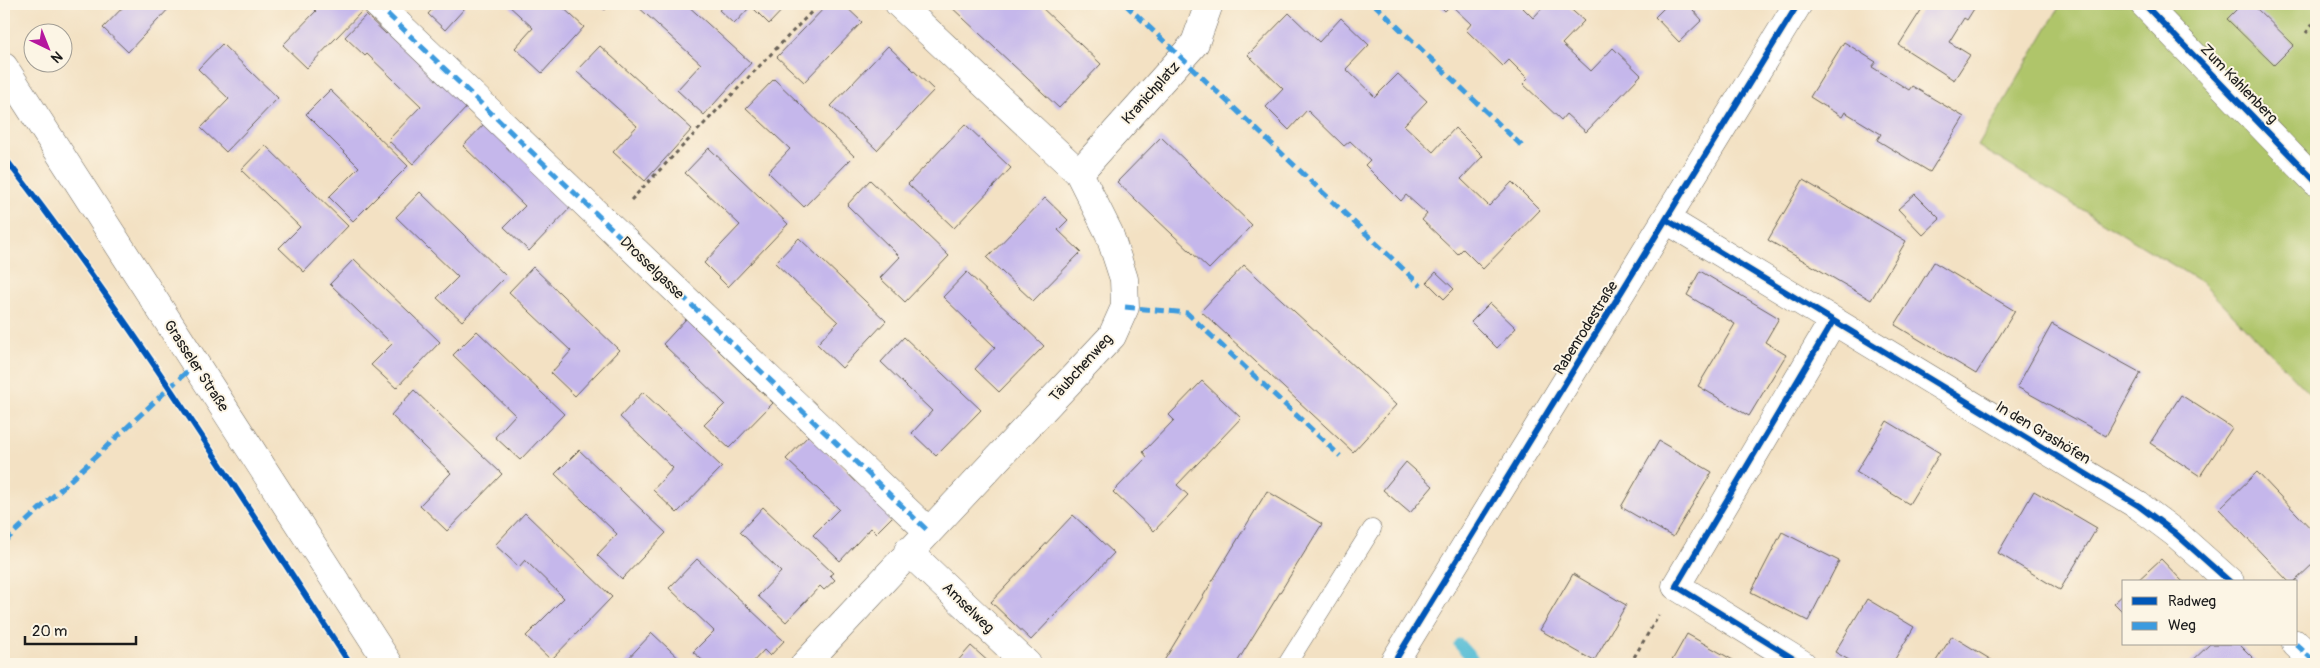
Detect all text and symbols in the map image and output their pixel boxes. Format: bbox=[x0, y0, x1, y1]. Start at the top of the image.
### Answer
north arrow bbox=[22, 22, 72, 72]
street label: Zum Kahlenberg bbox=[2196, 40, 2282, 128]
text: N bbox=[47, 48, 66, 67]
street label: Kranichplatz bbox=[1118, 58, 1184, 128]
street label: Drosselgasse bbox=[616, 233, 689, 304]
street label: Rabenrodestraße bbox=[1550, 277, 1623, 379]
street label: Grasseler Straße bbox=[159, 317, 233, 416]
street label: Täubchenweg bbox=[1045, 330, 1117, 406]
street label: In den Grashöfen bbox=[1992, 397, 2094, 469]
street label: Amselweg bbox=[938, 578, 998, 638]
legend bbox=[2122, 580, 2298, 646]
text: Radweg bbox=[2168, 592, 2216, 611]
scale bar bbox=[25, 613, 136, 645]
text: Weg bbox=[2168, 616, 2196, 635]
text: 20 m bbox=[32, 622, 67, 641]

